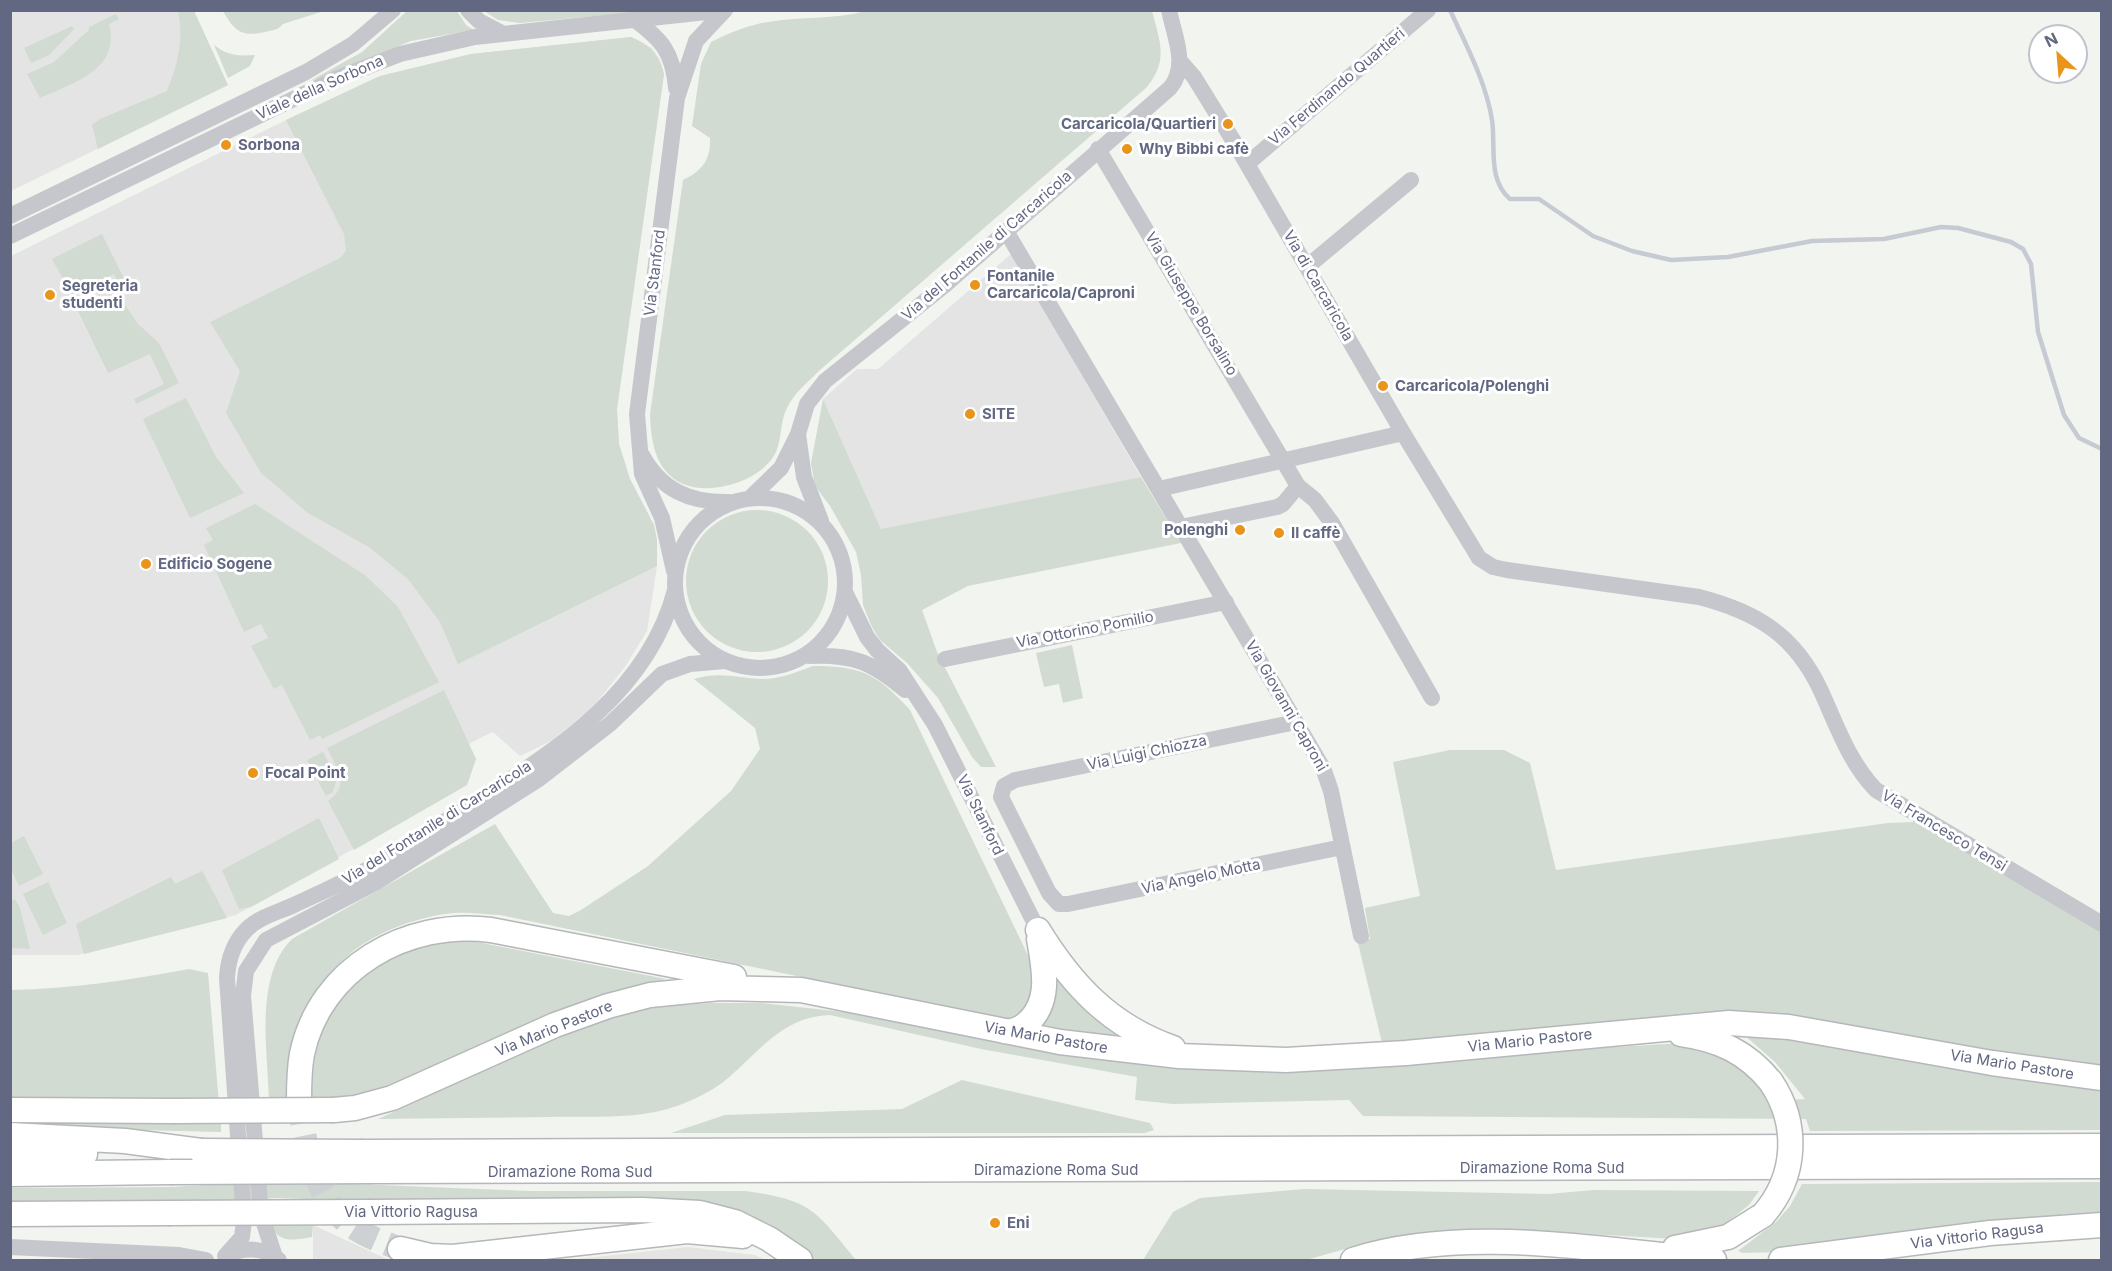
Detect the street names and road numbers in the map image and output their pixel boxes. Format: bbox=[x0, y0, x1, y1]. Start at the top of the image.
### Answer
street label: Via Ferdinando Quartieri bbox=[1265, 25, 1409, 149]
street label: Viale della Sorbona bbox=[254, 52, 386, 124]
street label: Via del Fontanile di Carcaricola bbox=[898, 167, 1076, 325]
street label: Via di Carcaricola bbox=[1279, 227, 1357, 345]
street label: Via Stanford bbox=[641, 229, 669, 317]
street label: Via Giuseppe Borsalino bbox=[1141, 229, 1241, 379]
street label: Via Ottorino Pomilio bbox=[1015, 608, 1155, 652]
street label: Via Giovanni Caproni bbox=[1241, 637, 1331, 775]
street label: Via Luigi Chiozza bbox=[1086, 732, 1208, 774]
street label: Via del Fontanile di Carcaricola bbox=[339, 757, 535, 889]
street label: Via Stanford bbox=[953, 772, 1007, 858]
street label: Via Francesco Tensi bbox=[1878, 787, 2010, 875]
street label: Via Angelo Motta bbox=[1140, 856, 1262, 898]
street label: Via Mario Pastore bbox=[493, 997, 615, 1061]
street label: Via Mario Pastore bbox=[983, 1018, 1109, 1058]
street label: Via Mario Pastore bbox=[1467, 1026, 1593, 1056]
street label: Via Mario Pastore bbox=[1949, 1046, 2075, 1084]
street label: Diramazione Roma Sud bbox=[1460, 1159, 1624, 1177]
street label: Diramazione Roma Sud bbox=[974, 1161, 1138, 1179]
street label: Diramazione Roma Sud bbox=[488, 1163, 652, 1181]
street label: Via Vittorio Ragusa bbox=[344, 1203, 478, 1221]
street label: Via Vittorio Ragusa bbox=[1909, 1219, 2045, 1253]

